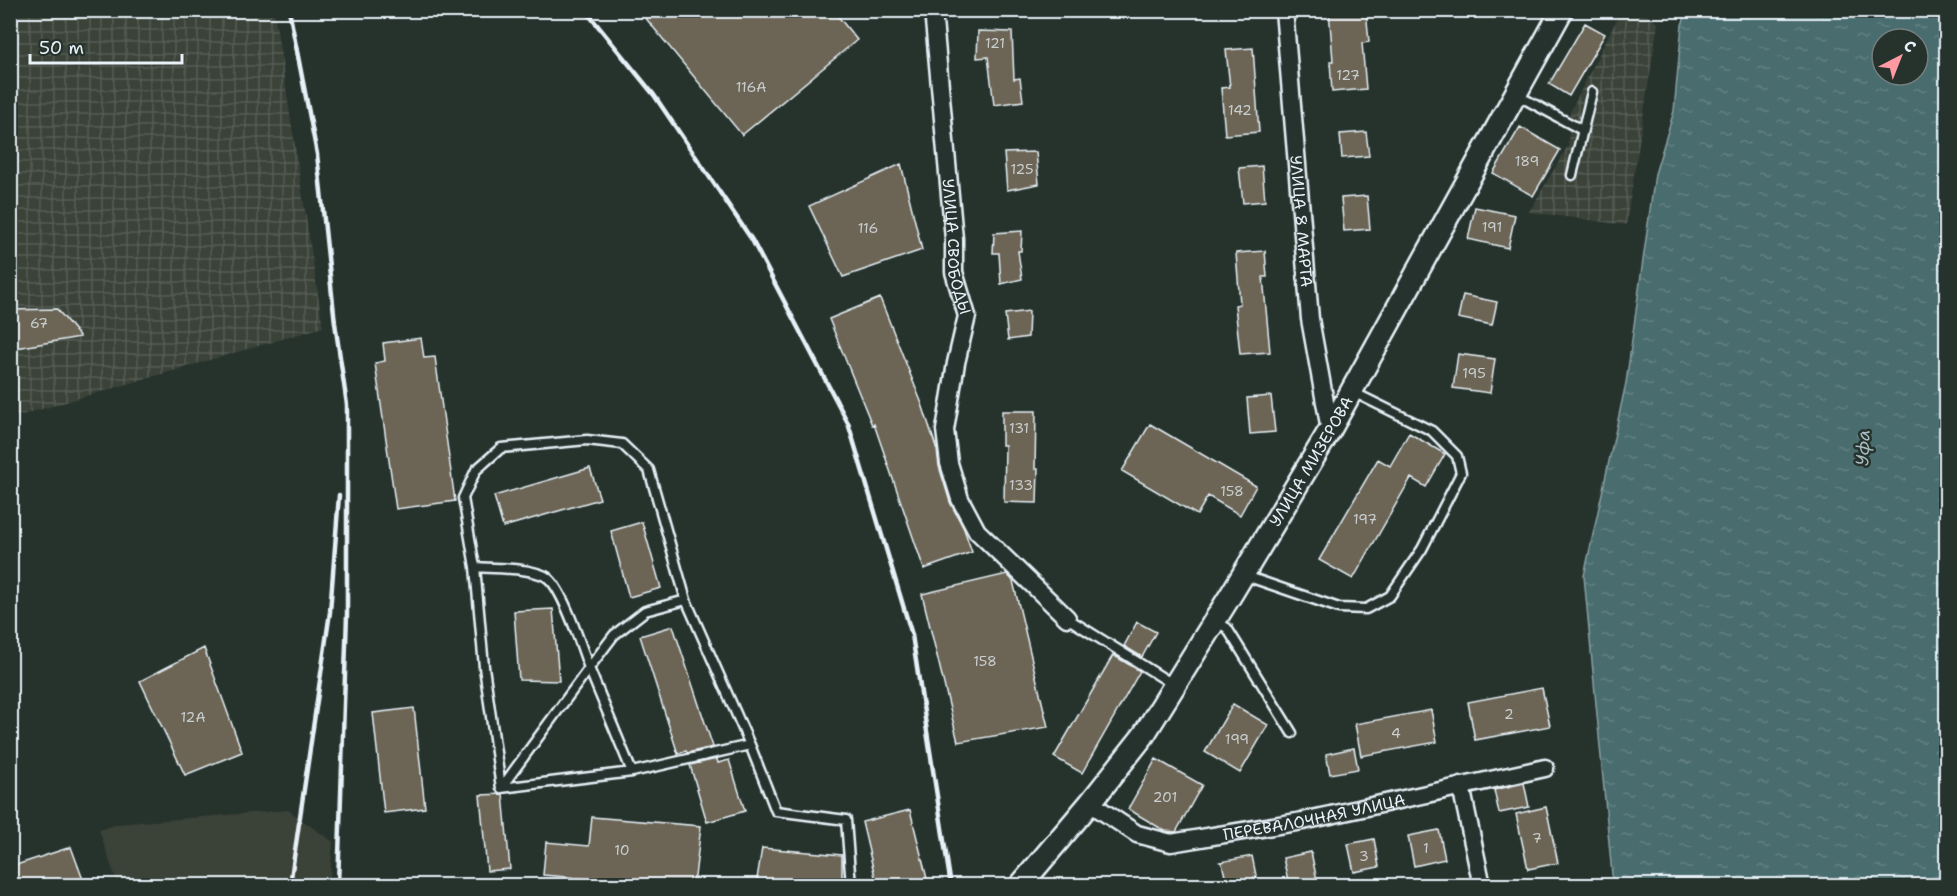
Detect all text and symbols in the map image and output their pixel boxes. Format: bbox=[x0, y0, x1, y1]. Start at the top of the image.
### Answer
scale bar bbox=[30, 27, 182, 65]
north arrow bbox=[1870, 27, 1930, 87]
house number: 121 bbox=[985, 34, 1005, 52]
text: С bbox=[1899, 35, 1921, 57]
text: 50 m bbox=[39, 36, 84, 60]
house number: 127 bbox=[1336, 66, 1360, 84]
house number: 116А bbox=[736, 78, 766, 96]
house number: 142 bbox=[1228, 101, 1252, 119]
house number: 189 bbox=[1515, 152, 1539, 170]
street label: УЛИЦА 8 МАРТА bbox=[1286, 154, 1318, 288]
house number: 125 bbox=[1010, 160, 1034, 178]
street label: УЛИЦА СВОБОДЫ bbox=[938, 178, 976, 317]
house number: 191 bbox=[1482, 218, 1502, 236]
house number: 116 bbox=[858, 219, 878, 237]
house number: 67 bbox=[30, 314, 48, 332]
house number: 195 bbox=[1462, 364, 1486, 382]
street label: УЛИЦА МИЗЕРОВА bbox=[1264, 392, 1357, 530]
house number: 131 bbox=[1009, 419, 1029, 437]
water label: Уфа bbox=[1850, 430, 1876, 466]
house number: 133 bbox=[1009, 476, 1033, 494]
house number: 158 bbox=[1220, 482, 1244, 500]
house number: 197 bbox=[1353, 510, 1377, 528]
house number: 158 bbox=[973, 652, 997, 670]
house number: 2 bbox=[1504, 705, 1514, 723]
house number: 12А bbox=[180, 708, 206, 726]
house number: 4 bbox=[1391, 724, 1401, 742]
house number: 199 bbox=[1225, 730, 1249, 748]
house number: 201 bbox=[1153, 788, 1177, 806]
street label: ПЕРЕВАЛОЧНАЯ УЛИЦА bbox=[1222, 788, 1407, 845]
house number: 7 bbox=[1532, 829, 1542, 847]
house number: 1 bbox=[1423, 839, 1429, 857]
house number: 10 bbox=[614, 841, 630, 859]
house number: 3 bbox=[1359, 847, 1369, 865]

